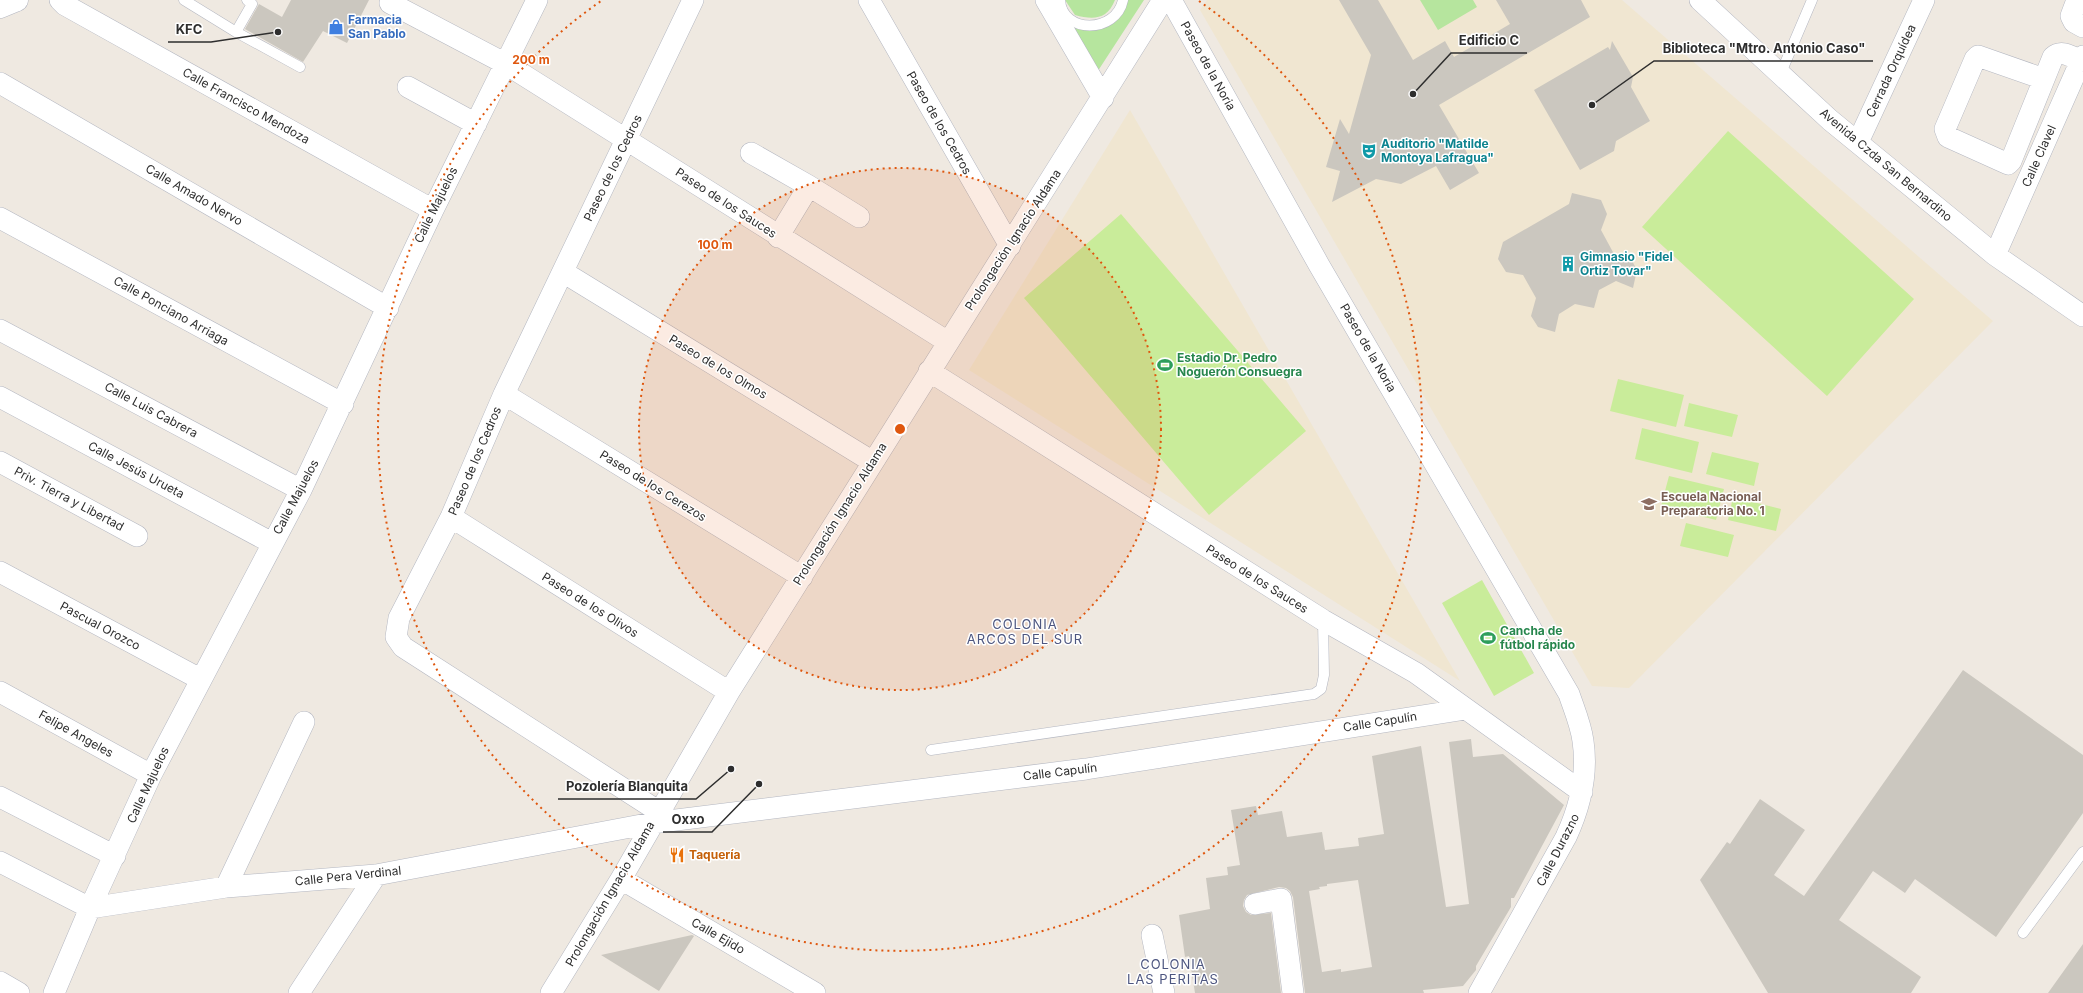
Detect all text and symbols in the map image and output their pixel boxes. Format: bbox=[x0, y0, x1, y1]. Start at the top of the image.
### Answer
place label: Farmacia San Pablo bbox=[348, 12, 406, 41]
callout: KFC bbox=[168, 17, 211, 42]
shop icon: Farmacia San Pablo bbox=[327, 18, 345, 36]
street label: Paseo de la Noria bbox=[1178, 19, 1239, 113]
text: KFC bbox=[176, 21, 203, 37]
street label: Cerrada Orquídea bbox=[1862, 22, 1919, 120]
callout: Edificio C bbox=[1451, 28, 1527, 53]
text: Edificio C bbox=[1459, 32, 1520, 48]
callout: Biblioteca "Mtro. Antonio Caso" bbox=[1654, 36, 1873, 61]
text: Biblioteca "Mtro. Antonio Caso" bbox=[1663, 40, 1865, 56]
text: 200 m bbox=[512, 52, 550, 67]
street label: Calle Francisco Mendoza bbox=[180, 64, 312, 147]
street label: Paseo de los Cedros bbox=[904, 68, 975, 177]
street label: Avenida Czda San Bernardino bbox=[1817, 105, 1956, 224]
street label: Paseo de los Cedros bbox=[580, 112, 645, 224]
street label: Calle Clavel bbox=[2018, 122, 2059, 189]
place label: Auditorio "Matilde Montoya Lafragua" bbox=[1381, 136, 1494, 165]
theatre icon: Auditorio "Matilde Montoya Lafragua" bbox=[1360, 142, 1378, 160]
street label: Calle Amado Nervo bbox=[143, 161, 245, 228]
street label: Calle Majuelos bbox=[411, 164, 460, 245]
street label: Paseo de los Sauces bbox=[673, 164, 780, 241]
street label: Prolongación Ignacio Aldama bbox=[961, 166, 1064, 313]
text: 100 m bbox=[697, 237, 733, 252]
place label: Gimnasio "Fidel Ortiz Tovar" bbox=[1580, 249, 1673, 278]
building icon: Gimnasio "Fidel Ortiz Tovar" bbox=[1559, 255, 1577, 273]
street label: Calle Ponciano Arriaga bbox=[111, 273, 231, 348]
street label: Paseo de la Noria bbox=[1337, 301, 1400, 395]
street label: Paseo de los Olmos bbox=[666, 331, 770, 402]
place label: Estadio Dr. Pedro Noguerón Consuegra bbox=[1177, 350, 1302, 379]
sports icon: Estadio Dr. Pedro Noguerón Consuegra bbox=[1156, 356, 1174, 374]
street label: Calle Luis Cabrera bbox=[102, 379, 200, 441]
street label: Paseo de los Cedros bbox=[445, 404, 504, 517]
centre of rings bbox=[893, 422, 907, 436]
street label: Calle Jesús Urueta bbox=[86, 438, 187, 501]
street label: Prolongación Ignacio Aldama bbox=[789, 440, 890, 588]
street label: Paseo de los Cerezos bbox=[597, 447, 709, 524]
street label: Calle Majuelos bbox=[270, 457, 322, 537]
street label: Priv. Tierra y Libertad bbox=[12, 463, 127, 534]
place label: Escuela Nacional Preparatoria No. 1 bbox=[1661, 489, 1765, 518]
school or university icon: Escuela Nacional Preparatoria No. 1 bbox=[1640, 495, 1658, 513]
street label: Paseo de los Sauces bbox=[1203, 541, 1311, 616]
street label: Paseo de los Olivos bbox=[539, 569, 641, 640]
street label: Pascual Orozco bbox=[58, 598, 143, 653]
district label: COLONIA ARCOS DEL SUR bbox=[967, 616, 1083, 647]
place label: Cancha de fútbol rápido bbox=[1500, 623, 1575, 652]
sports icon: Cancha de fútbol rápido bbox=[1479, 629, 1497, 647]
street label: Felipe Angeles bbox=[36, 707, 116, 760]
street label: Calle Capulín bbox=[1342, 708, 1418, 735]
street label: Calle Majuelos bbox=[123, 744, 172, 825]
street label: Calle Capulín bbox=[1022, 760, 1098, 783]
callout: Pozolería Blanquita bbox=[558, 774, 696, 799]
text: Pozolería Blanquita bbox=[566, 778, 688, 794]
callout: Oxxo bbox=[663, 807, 712, 832]
text: Oxxo bbox=[672, 811, 704, 827]
street label: Calle Durazno bbox=[1533, 811, 1582, 889]
street label: Prolongación Ignacio Aldama bbox=[562, 818, 657, 969]
restaurant icon: Taquería bbox=[668, 846, 686, 864]
place label: Taquería bbox=[689, 847, 741, 862]
street label: Calle Pera Verdinal bbox=[294, 862, 402, 889]
street label: Calle Ejido bbox=[689, 914, 748, 957]
district label: COLONIA LAS PERITAS bbox=[1127, 956, 1219, 987]

